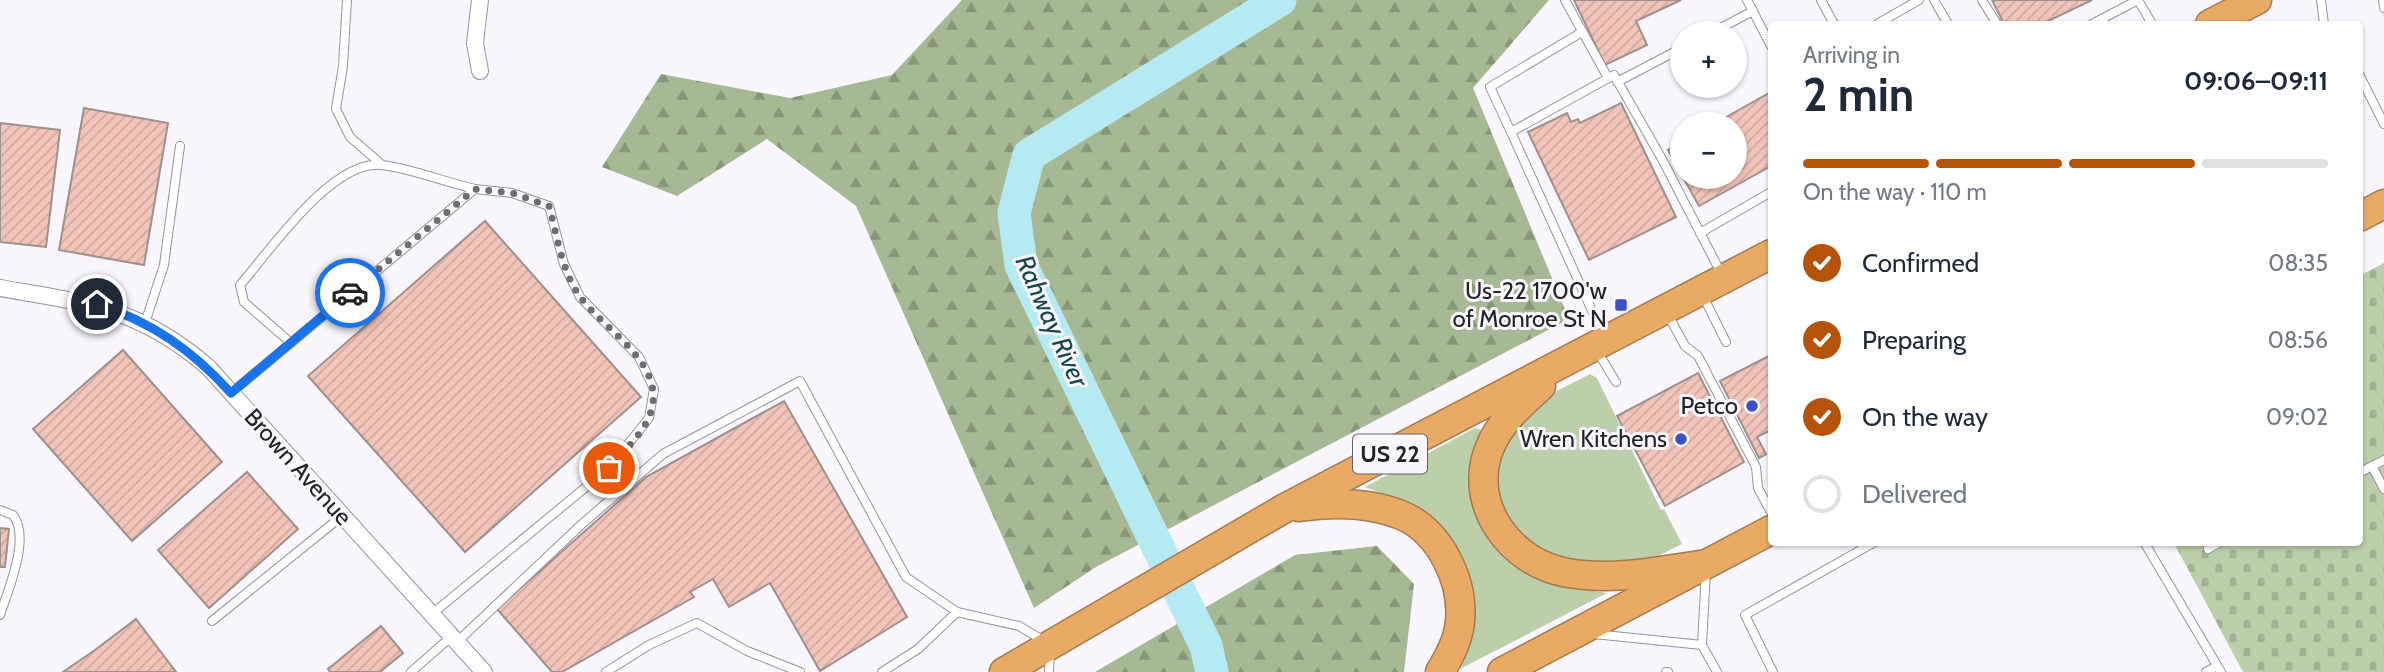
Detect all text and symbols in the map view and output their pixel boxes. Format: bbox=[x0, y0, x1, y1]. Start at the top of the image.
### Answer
map controls bbox=[1670, 21, 1747, 189]
button: + bbox=[1670, 21, 1747, 98]
text: Arriving in bbox=[1803, 41, 1900, 69]
text: 09:06–09:11 bbox=[2184, 65, 2328, 97]
text: 2 min bbox=[1803, 67, 1914, 123]
button: − bbox=[1670, 112, 1747, 189]
text: On the way · 110 m bbox=[1803, 178, 1987, 206]
icon: check bbox=[1803, 244, 1841, 282]
text: Confirmed bbox=[1862, 247, 1979, 279]
text: 08:35 bbox=[2268, 249, 2328, 277]
water label: Rahway River bbox=[1009, 250, 1096, 393]
courier bbox=[315, 258, 385, 328]
pin bbox=[67, 274, 127, 334]
icon: car bbox=[331, 274, 369, 312]
place label: Us-22 1700'w of Monroe St N bbox=[1453, 276, 1608, 333]
icon: home bbox=[78, 285, 116, 323]
marker: Us-22 1700'w of Monroe St N bbox=[1613, 297, 1629, 313]
icon: check bbox=[1803, 321, 1841, 359]
text: Preparing bbox=[1862, 324, 1966, 356]
text: 08:56 bbox=[2268, 326, 2328, 354]
place label: Petco bbox=[1680, 391, 1738, 420]
marker: Petco bbox=[1744, 398, 1760, 414]
icon: check bbox=[1803, 398, 1841, 436]
text: On the way bbox=[1862, 401, 1988, 433]
street label: Brown Avenue bbox=[238, 402, 358, 531]
text: 09:02 bbox=[2266, 403, 2328, 431]
place label: Wren Kitchens bbox=[1520, 424, 1667, 453]
marker: Wren Kitchens bbox=[1673, 431, 1689, 447]
road number: US 22 bbox=[1353, 435, 1427, 474]
pin bbox=[579, 438, 639, 498]
icon: bag bbox=[590, 449, 628, 487]
text: Delivered bbox=[1862, 478, 1967, 510]

